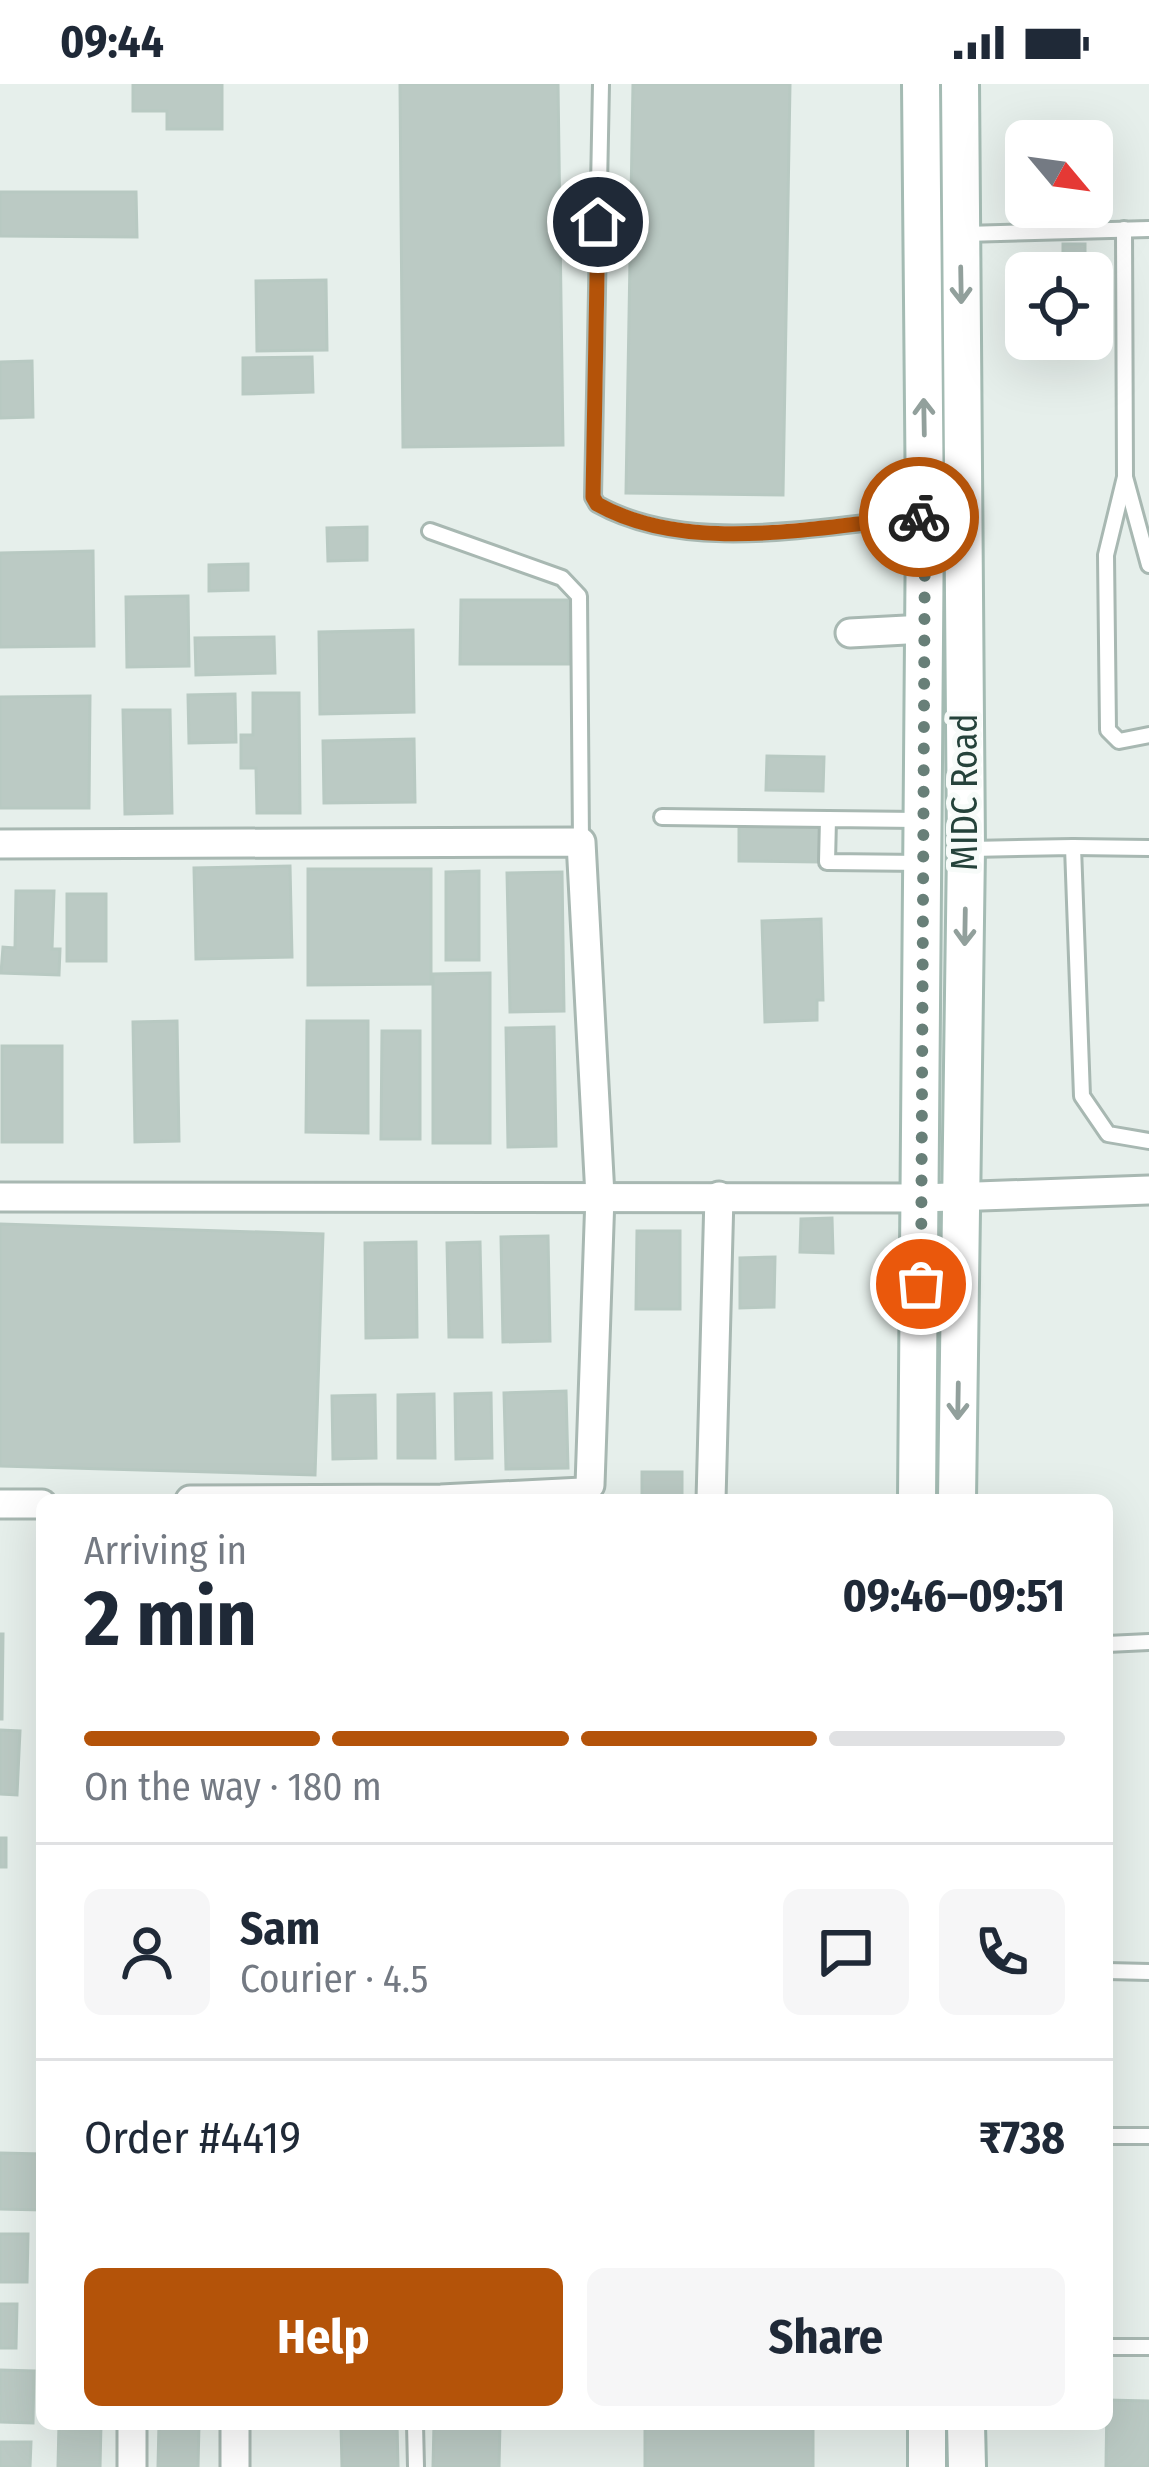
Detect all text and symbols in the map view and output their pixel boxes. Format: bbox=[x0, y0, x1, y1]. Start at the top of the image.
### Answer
text: 09:44 bbox=[60, 15, 164, 69]
north arrow bbox=[1005, 120, 1113, 228]
map controls bbox=[1005, 120, 1113, 360]
pin bbox=[547, 171, 649, 273]
icon: home bbox=[565, 189, 631, 255]
button: locate bbox=[1005, 252, 1113, 360]
one-way arrow bbox=[950, 265, 973, 304]
one-way arrow bbox=[913, 398, 935, 437]
courier bbox=[859, 457, 979, 577]
icon: bike bbox=[886, 484, 952, 550]
street label: MIDC Road bbox=[943, 713, 987, 871]
one-way arrow bbox=[953, 907, 976, 946]
pin bbox=[870, 1233, 972, 1335]
icon: bag bbox=[888, 1251, 954, 1317]
one-way arrow bbox=[947, 1381, 969, 1420]
text: Arriving in bbox=[84, 1528, 247, 1574]
text: 09:46–09:51 bbox=[843, 1569, 1065, 1623]
text: 2 min bbox=[84, 1572, 257, 1666]
text: On the way · 180 m bbox=[84, 1764, 382, 1810]
button: person bbox=[84, 1889, 210, 2015]
button: chat bbox=[783, 1889, 909, 2015]
button: phone bbox=[939, 1889, 1065, 2015]
text: Sam bbox=[240, 1902, 320, 1956]
text: Courier · 4.5 bbox=[240, 1956, 428, 2002]
text: Order #4419 bbox=[84, 2111, 301, 2165]
text: ₹738 bbox=[979, 2111, 1065, 2165]
button: Help bbox=[84, 2268, 563, 2406]
button: Share bbox=[587, 2268, 1065, 2406]

